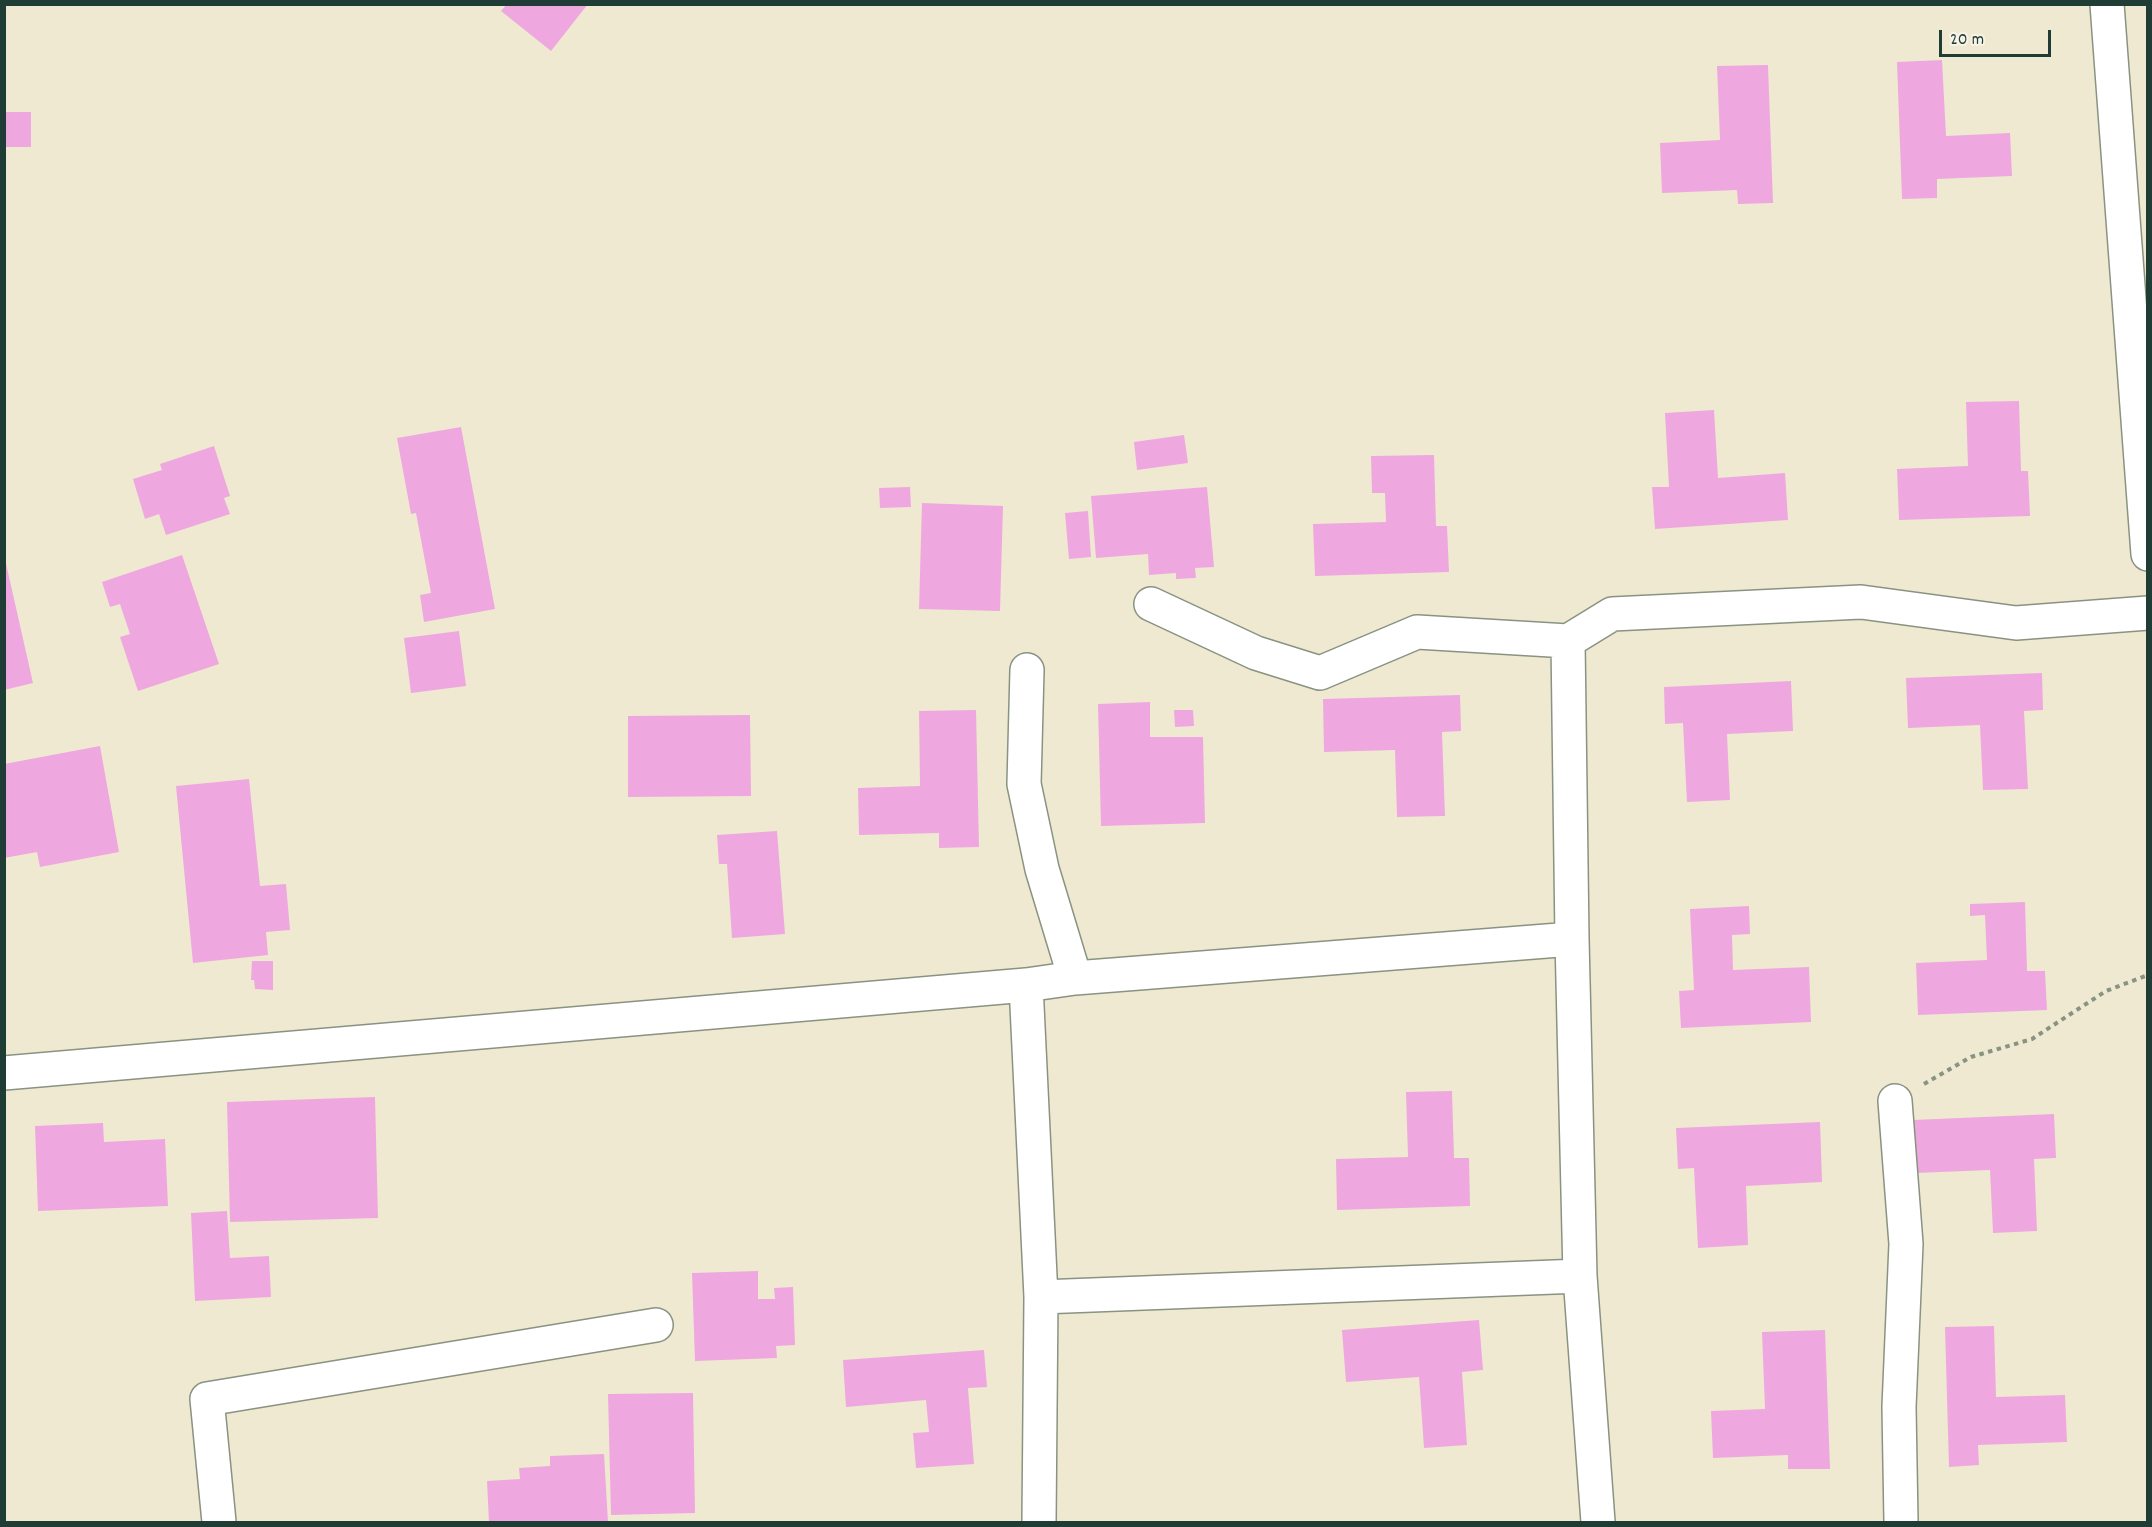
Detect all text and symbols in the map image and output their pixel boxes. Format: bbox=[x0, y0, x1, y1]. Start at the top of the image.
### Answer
scale bar bbox=[1942, 18, 2054, 56]
text: 20 m bbox=[1950, 28, 1984, 53]

